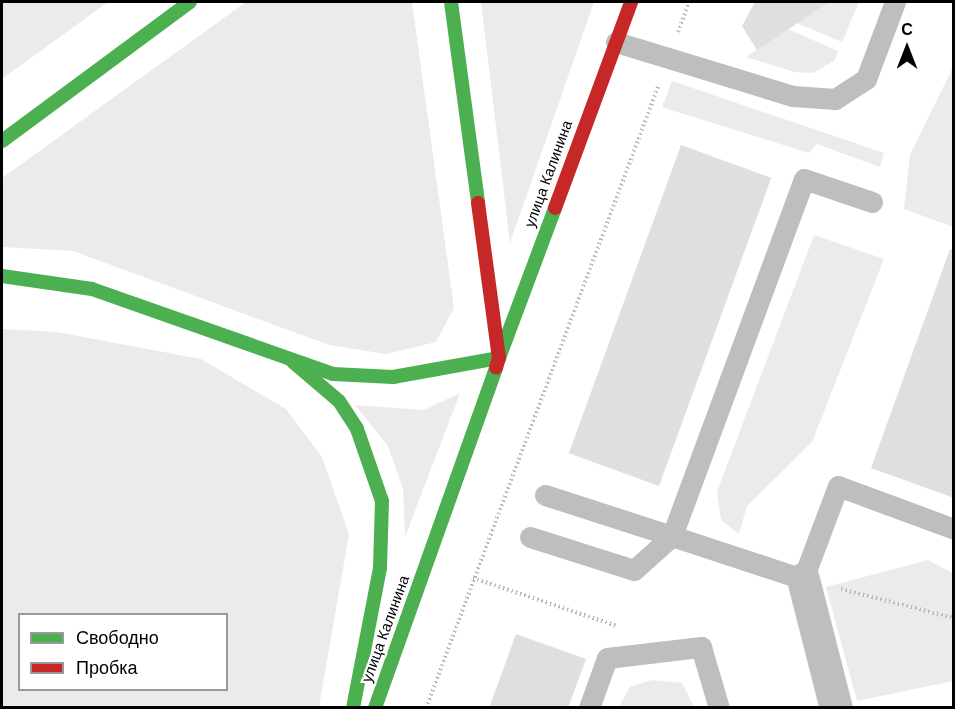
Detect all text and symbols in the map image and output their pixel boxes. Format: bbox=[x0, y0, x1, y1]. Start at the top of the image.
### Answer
north arrow bbox=[877, 18, 937, 78]
text: С bbox=[901, 19, 913, 40]
street label: улица Калинина bbox=[521, 118, 577, 230]
street label: улица Калинина bbox=[358, 573, 414, 685]
legend bbox=[18, 613, 228, 691]
text: Свободно bbox=[76, 626, 159, 650]
text: Пробка bbox=[76, 656, 138, 680]

